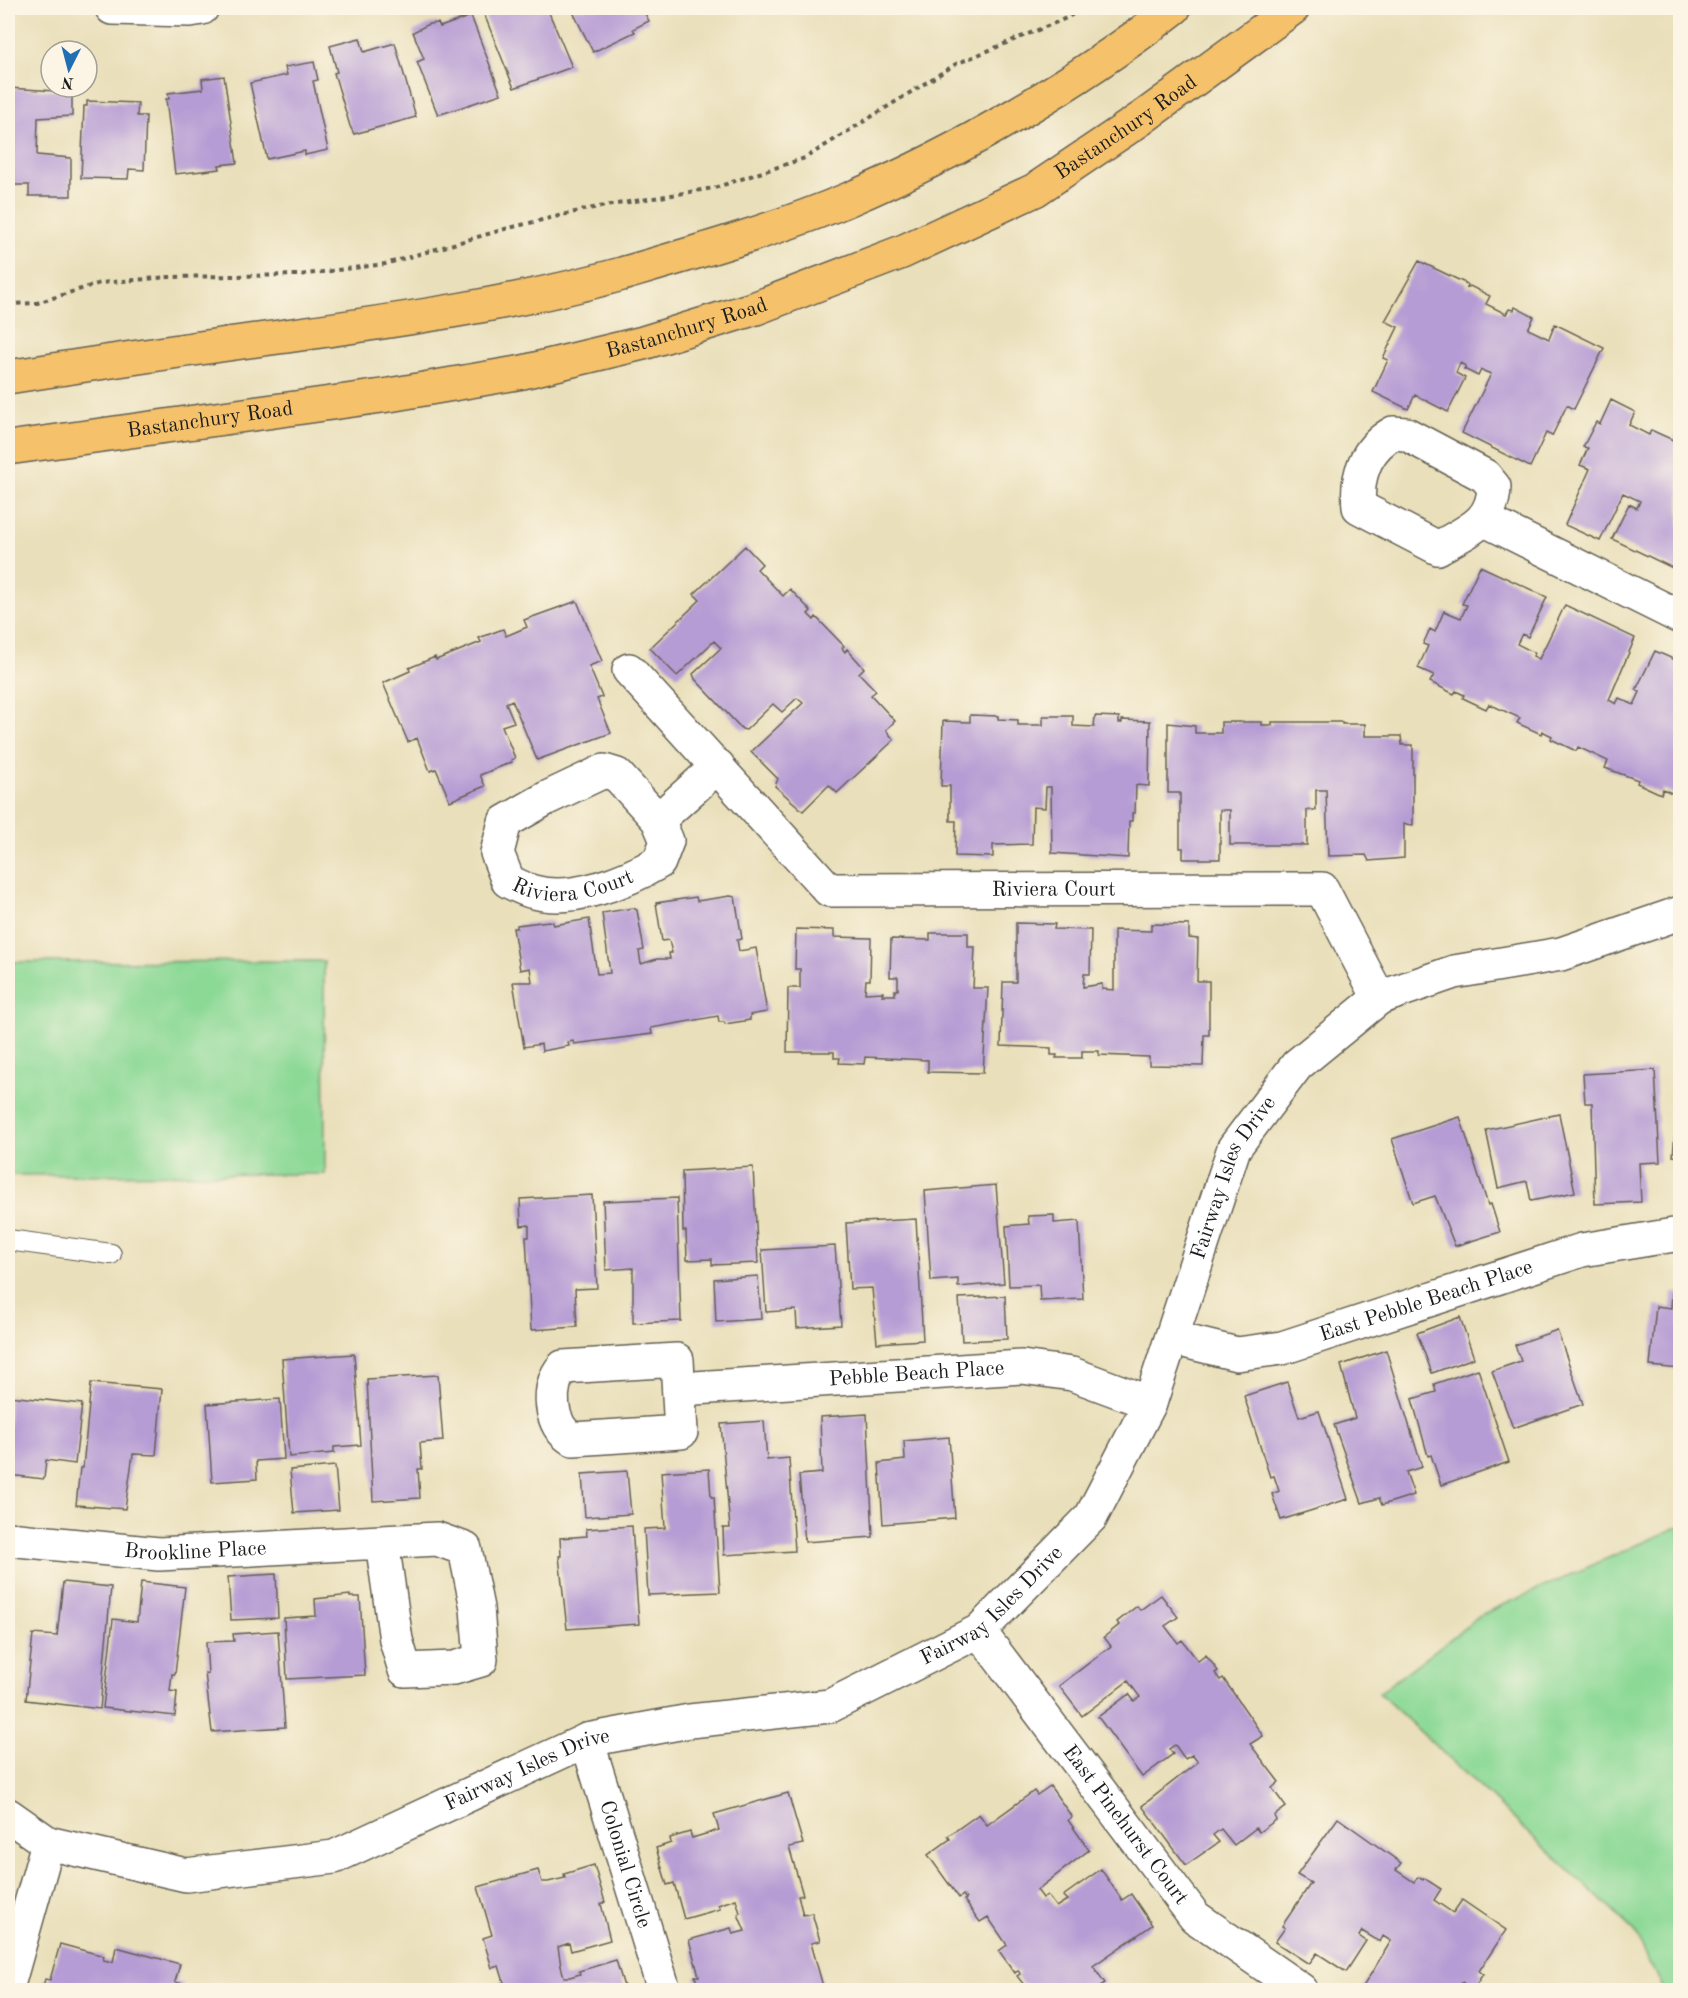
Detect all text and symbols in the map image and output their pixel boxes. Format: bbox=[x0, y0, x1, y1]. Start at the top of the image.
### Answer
north arrow bbox=[39, 39, 99, 99]
street label: Bastanchury Road bbox=[1051, 71, 1201, 184]
text: N bbox=[60, 73, 75, 91]
street label: Bastanchury Road bbox=[604, 294, 770, 362]
street label: Bastanchury Road bbox=[126, 398, 294, 442]
street label: Riviera Court bbox=[509, 866, 637, 906]
street label: Riviera Court bbox=[992, 879, 1116, 900]
street label: Fairway Isles Drive bbox=[1188, 1092, 1280, 1262]
street label: East Pebble Beach Place bbox=[1317, 1256, 1535, 1346]
street label: Pebble Beach Place bbox=[828, 1358, 1005, 1390]
street label: Brookline Place bbox=[123, 1538, 267, 1565]
street label: Fairway Isles Drive bbox=[917, 1542, 1067, 1669]
street label: Fairway Isles Drive bbox=[441, 1726, 611, 1815]
street label: East Pinehurst Court bbox=[1059, 1741, 1192, 1908]
street label: Colonial Circle bbox=[596, 1798, 655, 1931]

